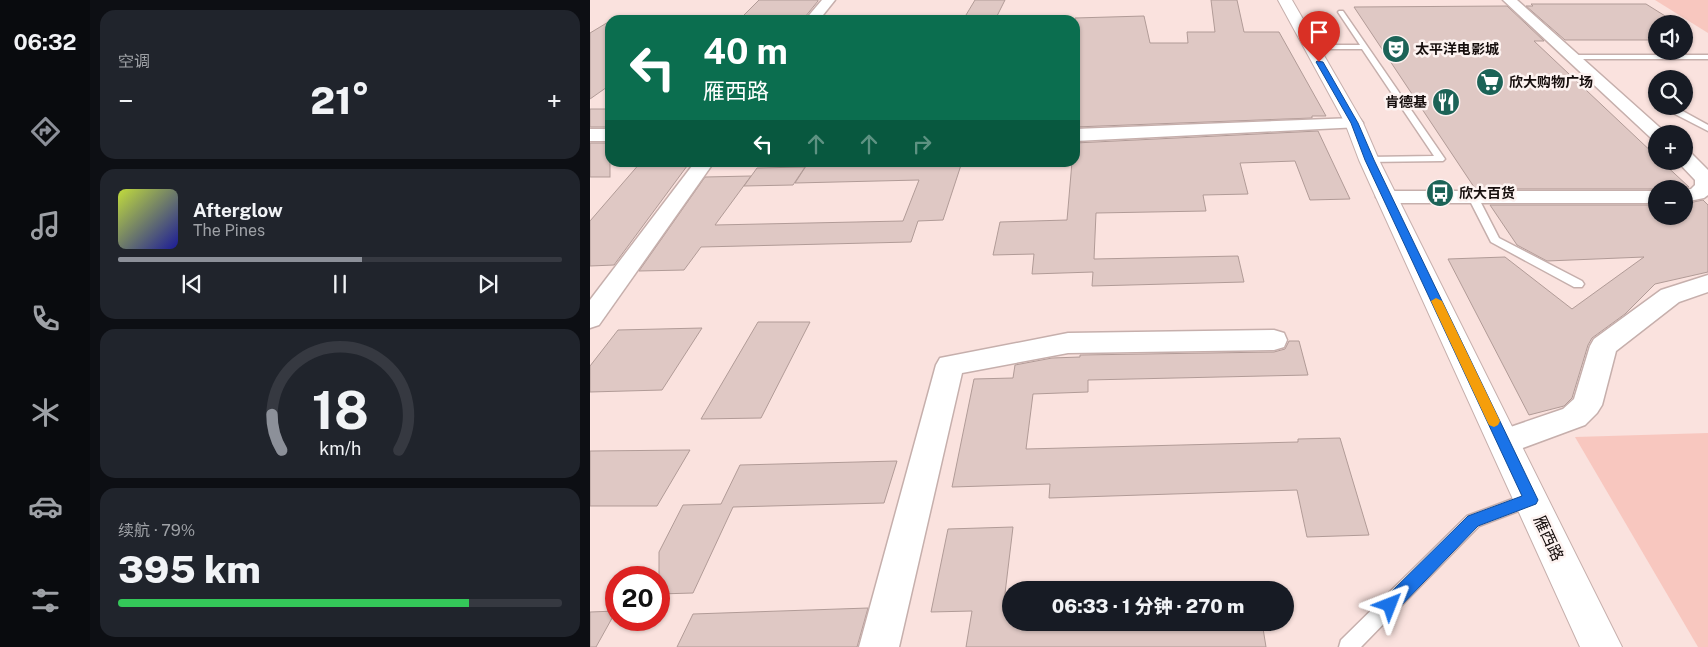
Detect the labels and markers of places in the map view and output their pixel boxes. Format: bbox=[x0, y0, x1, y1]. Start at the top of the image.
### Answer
pin bbox=[1298, 11, 1340, 62]
theatre icon: 太平洋电影城 bbox=[1381, 34, 1411, 64]
place label: 太平洋电影城 bbox=[1415, 41, 1499, 57]
supermarket icon: 欣大购物广场 bbox=[1475, 67, 1505, 97]
place label: 欣大购物广场 bbox=[1509, 74, 1593, 90]
restaurant icon: 肯德基 bbox=[1431, 87, 1461, 117]
place label: 肯德基 bbox=[1385, 94, 1427, 110]
bus stop icon: 欣大百货 bbox=[1425, 178, 1455, 208]
place label: 欣大百货 bbox=[1459, 185, 1515, 201]

